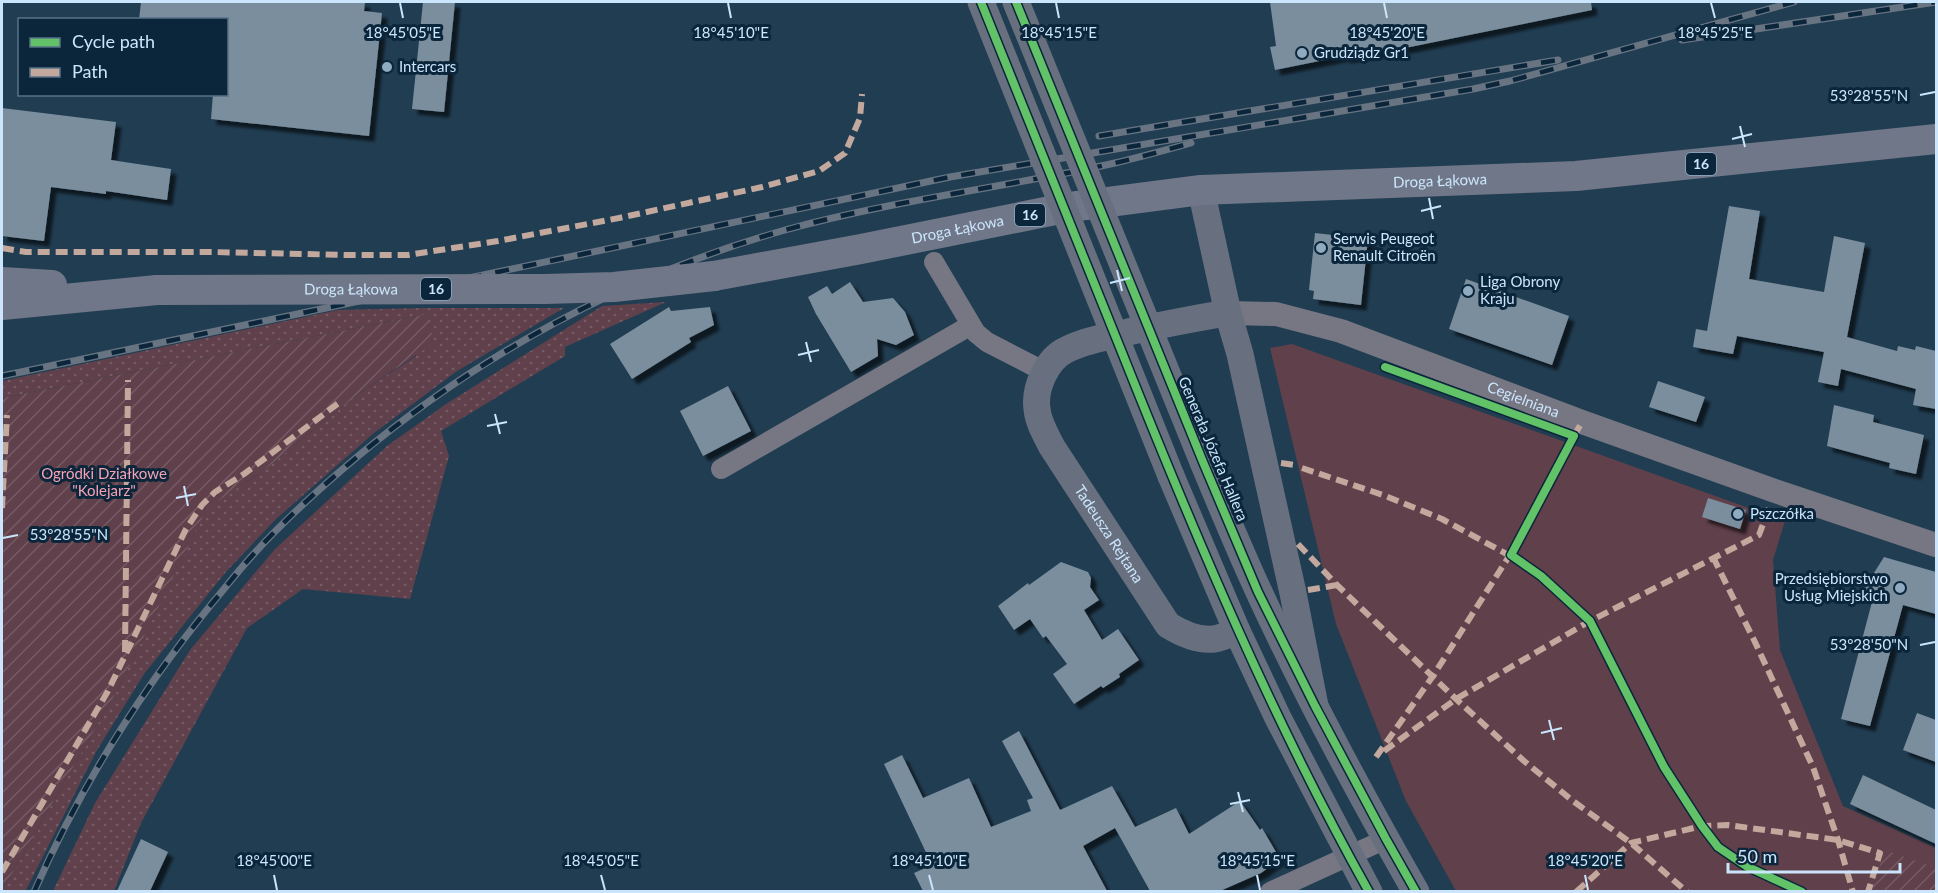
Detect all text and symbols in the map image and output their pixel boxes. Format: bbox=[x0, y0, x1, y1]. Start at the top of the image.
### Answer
legend bbox=[18, 18, 228, 96]
text: 18°45'05"E bbox=[365, 23, 441, 41]
text: 18°45'10"E bbox=[693, 23, 769, 41]
text: 18°45'15"E bbox=[1021, 23, 1097, 41]
text: 18°45'20"E bbox=[1349, 23, 1425, 41]
text: 18°45'25"E bbox=[1677, 23, 1753, 41]
text: Cycle path bbox=[72, 30, 155, 52]
place label: Grudziądz Gr1 bbox=[1314, 43, 1409, 61]
marker: Grudziądz Gr1 bbox=[1295, 46, 1309, 60]
place label: Intercars bbox=[399, 57, 456, 75]
text: Path bbox=[72, 60, 108, 82]
marker: Intercars bbox=[380, 60, 394, 74]
text: 53°28'55"N bbox=[1830, 86, 1908, 104]
road number: 16 bbox=[1686, 153, 1716, 175]
street label: Droga Łąkowa bbox=[1393, 169, 1487, 191]
road number: 16 bbox=[1015, 204, 1045, 226]
street label: Droga Łąkowa bbox=[910, 211, 1005, 247]
place label: Serwis Peugeot Renault Citroën bbox=[1333, 229, 1436, 264]
marker: Serwis Peugeot Renault Citroën bbox=[1314, 241, 1328, 255]
place label: Liga Obrony Kraju bbox=[1480, 272, 1561, 307]
road number: 16 bbox=[421, 278, 451, 300]
street label: Droga Łąkowa bbox=[304, 279, 398, 298]
marker: Liga Obrony Kraju bbox=[1461, 284, 1475, 298]
street label: Generała Józefa Hallera bbox=[1175, 374, 1253, 524]
street label: Cegielniana bbox=[1485, 377, 1562, 421]
park label: Ogródki Działkowe "Kolejarz" bbox=[41, 464, 167, 499]
street label: Tadeusza Rejtana bbox=[1071, 481, 1148, 586]
place label: Pszczółka bbox=[1750, 504, 1814, 522]
marker: Pszczółka bbox=[1731, 507, 1745, 521]
text: 53°28'55"N bbox=[30, 525, 108, 543]
place label: Przedsiębiorstwo Usług Miejskich bbox=[1775, 569, 1888, 604]
marker: Przedsiębiorstwo Usług Miejskich bbox=[1893, 581, 1907, 595]
text: 53°28'50"N bbox=[1830, 635, 1908, 653]
scale bar bbox=[1728, 836, 1900, 874]
text: 50 m bbox=[1737, 845, 1777, 867]
text: 18°45'00"E bbox=[236, 851, 312, 869]
text: 18°45'05"E bbox=[563, 851, 639, 869]
text: 18°45'10"E bbox=[891, 851, 967, 869]
text: 18°45'15"E bbox=[1219, 851, 1295, 869]
text: 18°45'20"E bbox=[1547, 851, 1623, 869]

